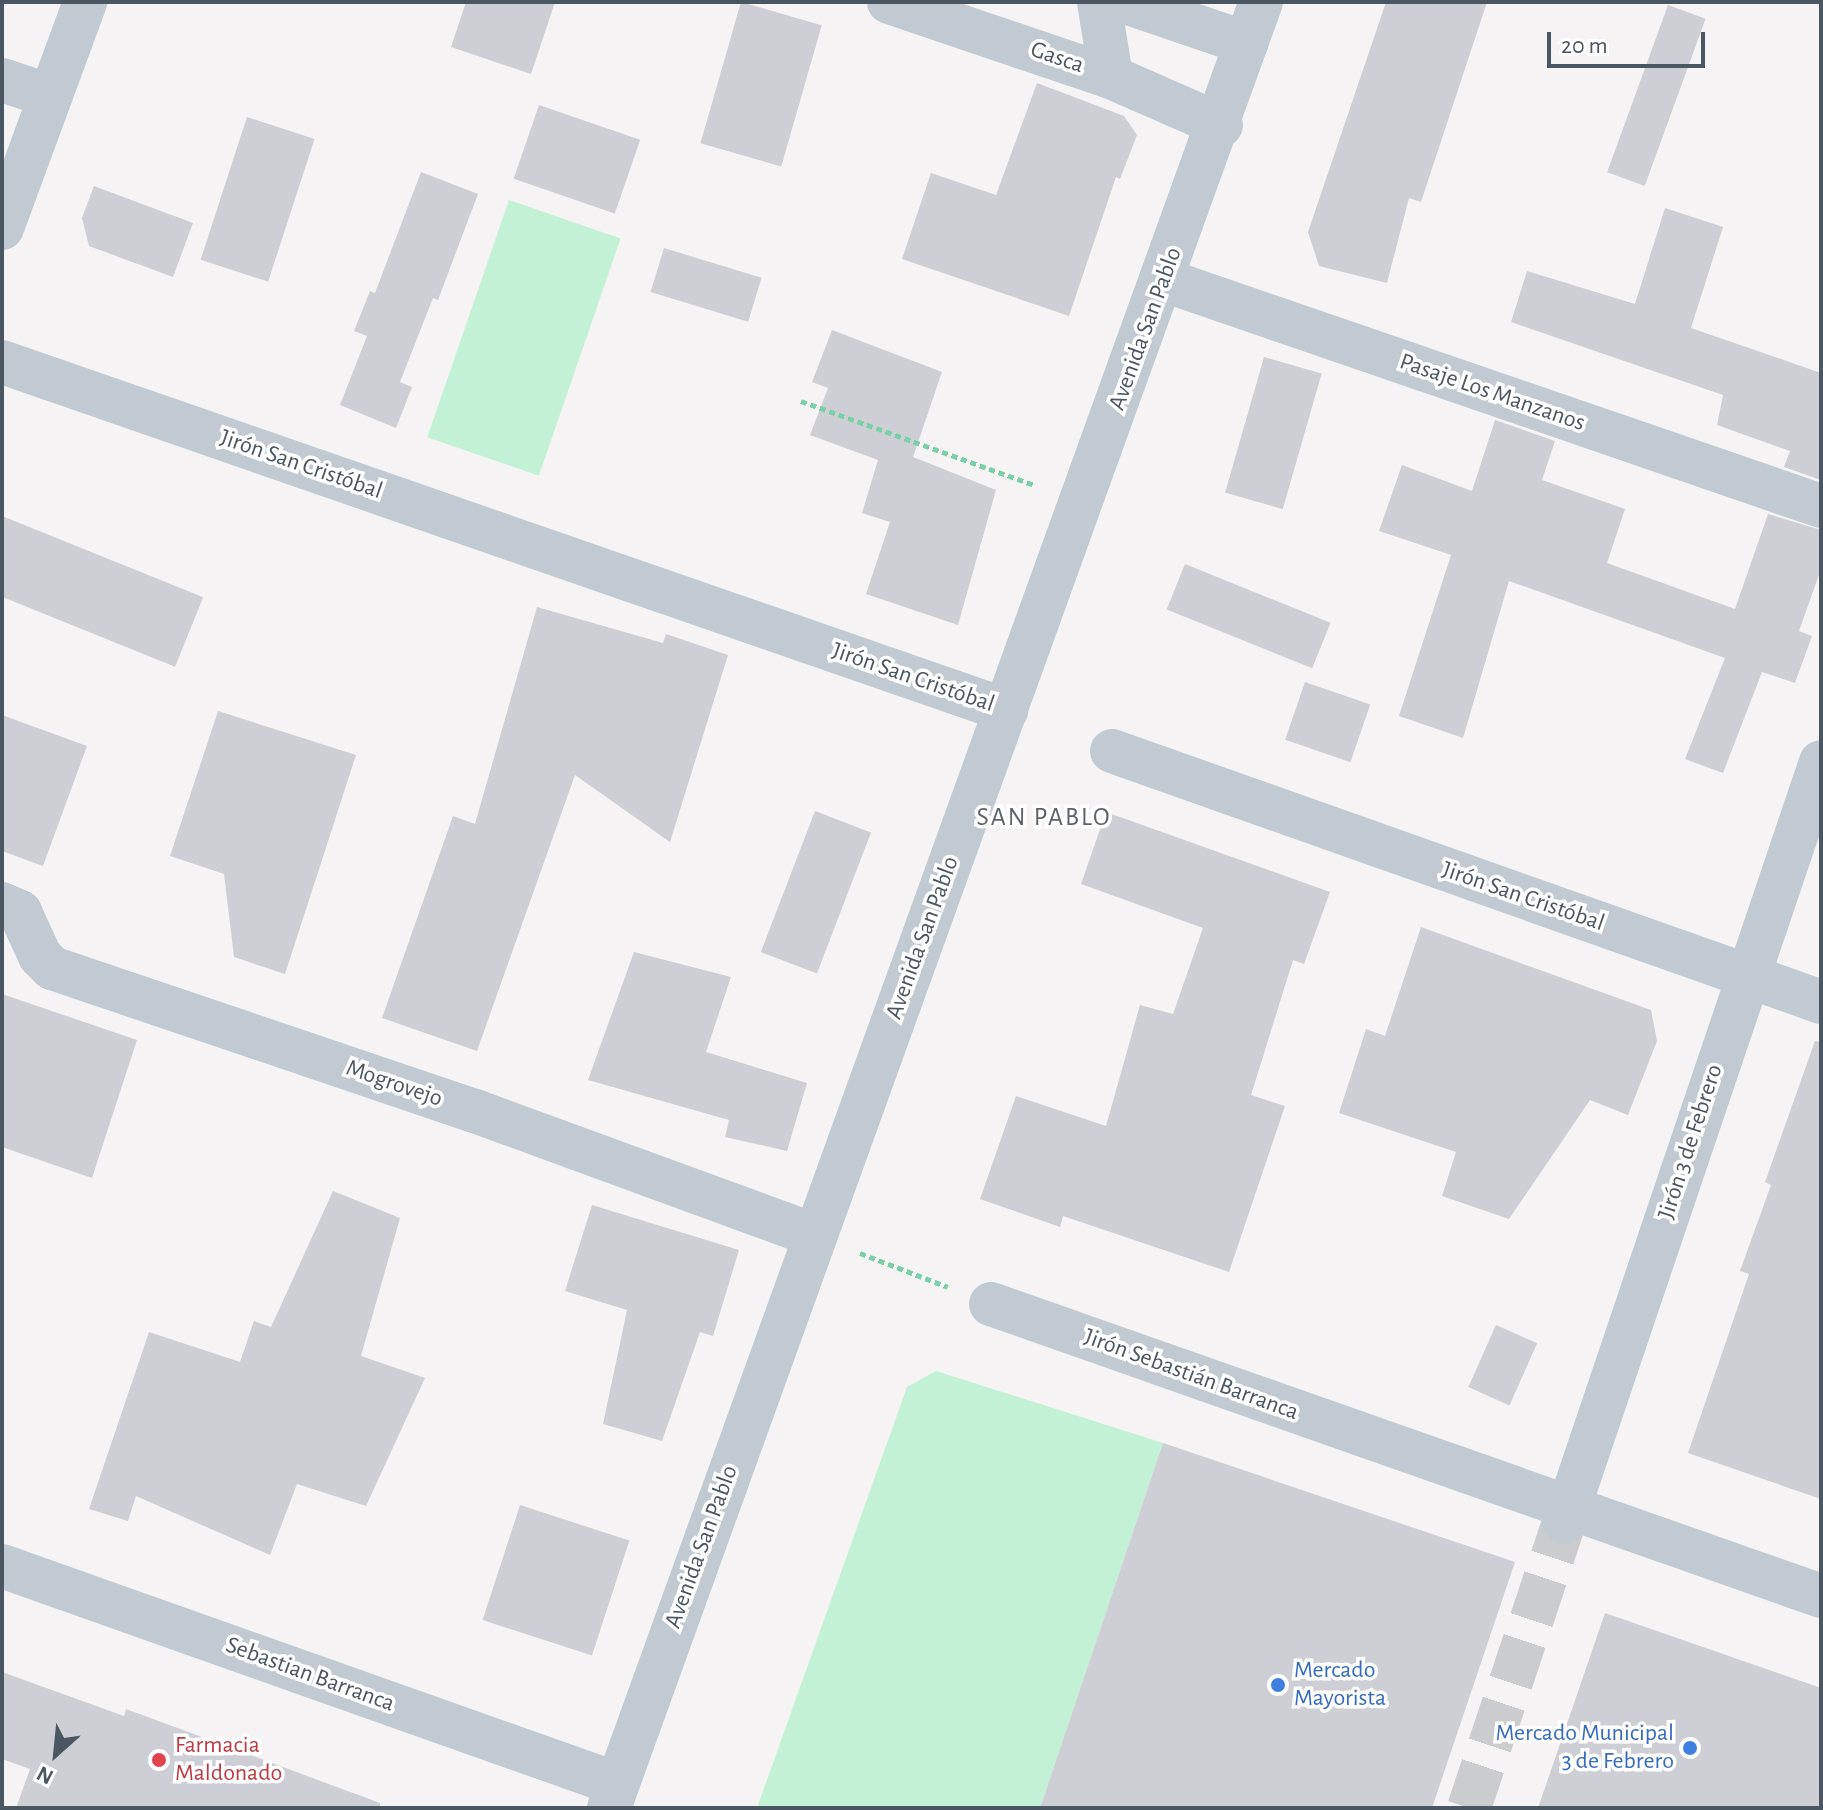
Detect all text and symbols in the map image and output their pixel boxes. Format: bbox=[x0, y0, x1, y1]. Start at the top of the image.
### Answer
scale bar bbox=[1551, 16, 1709, 66]
text: 20 m bbox=[1561, 34, 1608, 58]
street label: Gasca bbox=[1027, 36, 1087, 80]
street label: Avenida San Pablo bbox=[1103, 244, 1189, 414]
street label: Pasaje Los Manzanos bbox=[1395, 348, 1589, 438]
street label: Jirón San Cristóbal bbox=[216, 424, 386, 506]
street label: Jirón San Cristóbal bbox=[828, 637, 998, 719]
district label: SAN PABLO bbox=[977, 802, 1111, 834]
street label: Avenida San Pablo bbox=[880, 853, 966, 1023]
street label: Jirón San Cristóbal bbox=[1438, 856, 1608, 938]
street label: Mogrovejo bbox=[342, 1054, 446, 1114]
street label: Jirón 3 de Febrero bbox=[1652, 1061, 1730, 1223]
street label: Jirón Sebastián Barranca bbox=[1080, 1323, 1302, 1427]
street label: Avenida San Pablo bbox=[659, 1462, 745, 1632]
street label: Sebastian Barranca bbox=[222, 1631, 398, 1719]
place label: Mercado Mayorista bbox=[1294, 1657, 1386, 1713]
marker: Mercado Mayorista bbox=[1269, 1676, 1287, 1694]
north arrow bbox=[16, 1714, 96, 1794]
place label: Mercado Municipal 3 de Febrero bbox=[1496, 1720, 1674, 1776]
place label: Farmacia Maldonado bbox=[175, 1732, 282, 1788]
marker: Mercado Municipal 3 de Febrero bbox=[1681, 1739, 1699, 1757]
marker: Farmacia Maldonado bbox=[150, 1751, 168, 1769]
text: N bbox=[33, 1762, 57, 1789]

